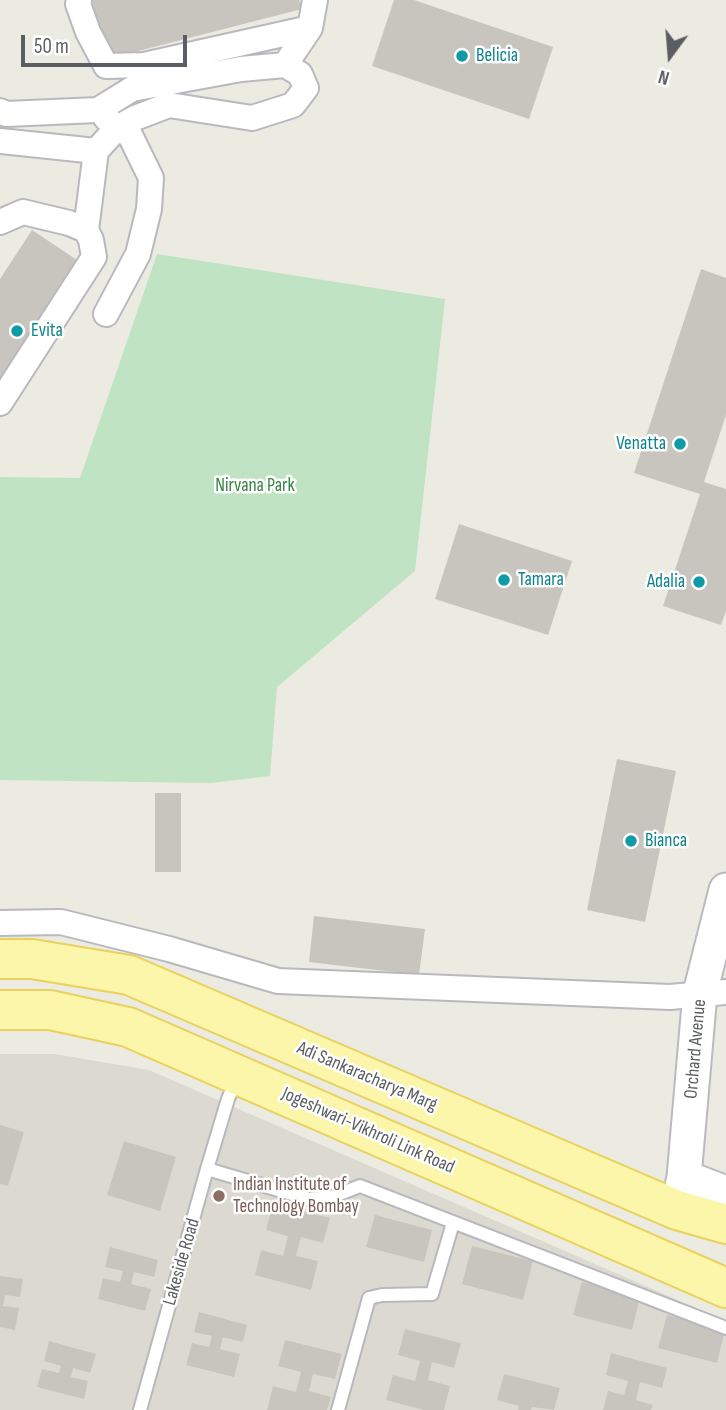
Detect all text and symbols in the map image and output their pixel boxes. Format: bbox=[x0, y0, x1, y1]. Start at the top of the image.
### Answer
scale bar bbox=[24, 21, 191, 65]
north arrow bbox=[635, 21, 705, 91]
text: 50 m bbox=[34, 34, 69, 59]
place label: Belicia bbox=[476, 45, 518, 67]
marker: Belicia bbox=[454, 48, 470, 64]
text: N bbox=[656, 64, 672, 89]
place label: Evita bbox=[31, 320, 63, 342]
marker: Evita bbox=[9, 323, 25, 339]
place label: Venatta bbox=[616, 433, 666, 455]
marker: Venatta bbox=[672, 436, 688, 452]
park label: Nirvana Park bbox=[215, 475, 295, 497]
place label: Tamara bbox=[518, 569, 564, 591]
place label: Adalia bbox=[647, 571, 685, 593]
marker: Tamara bbox=[496, 572, 512, 588]
marker: Adalia bbox=[691, 574, 707, 590]
place label: Bianca bbox=[645, 830, 687, 852]
marker: Bianca bbox=[623, 833, 639, 849]
street label: Orchard Avenue bbox=[680, 998, 712, 1100]
street label: Adi Sankaracharya Marg bbox=[293, 1037, 441, 1117]
street label: Jogeshwari-Vikhroli Link Road bbox=[278, 1083, 458, 1179]
place label: Indian Institute of Technology Bombay bbox=[233, 1174, 359, 1218]
marker: Indian Institute of Technology Bombay bbox=[211, 1188, 227, 1204]
street label: Lakeside Road bbox=[159, 1216, 205, 1308]

